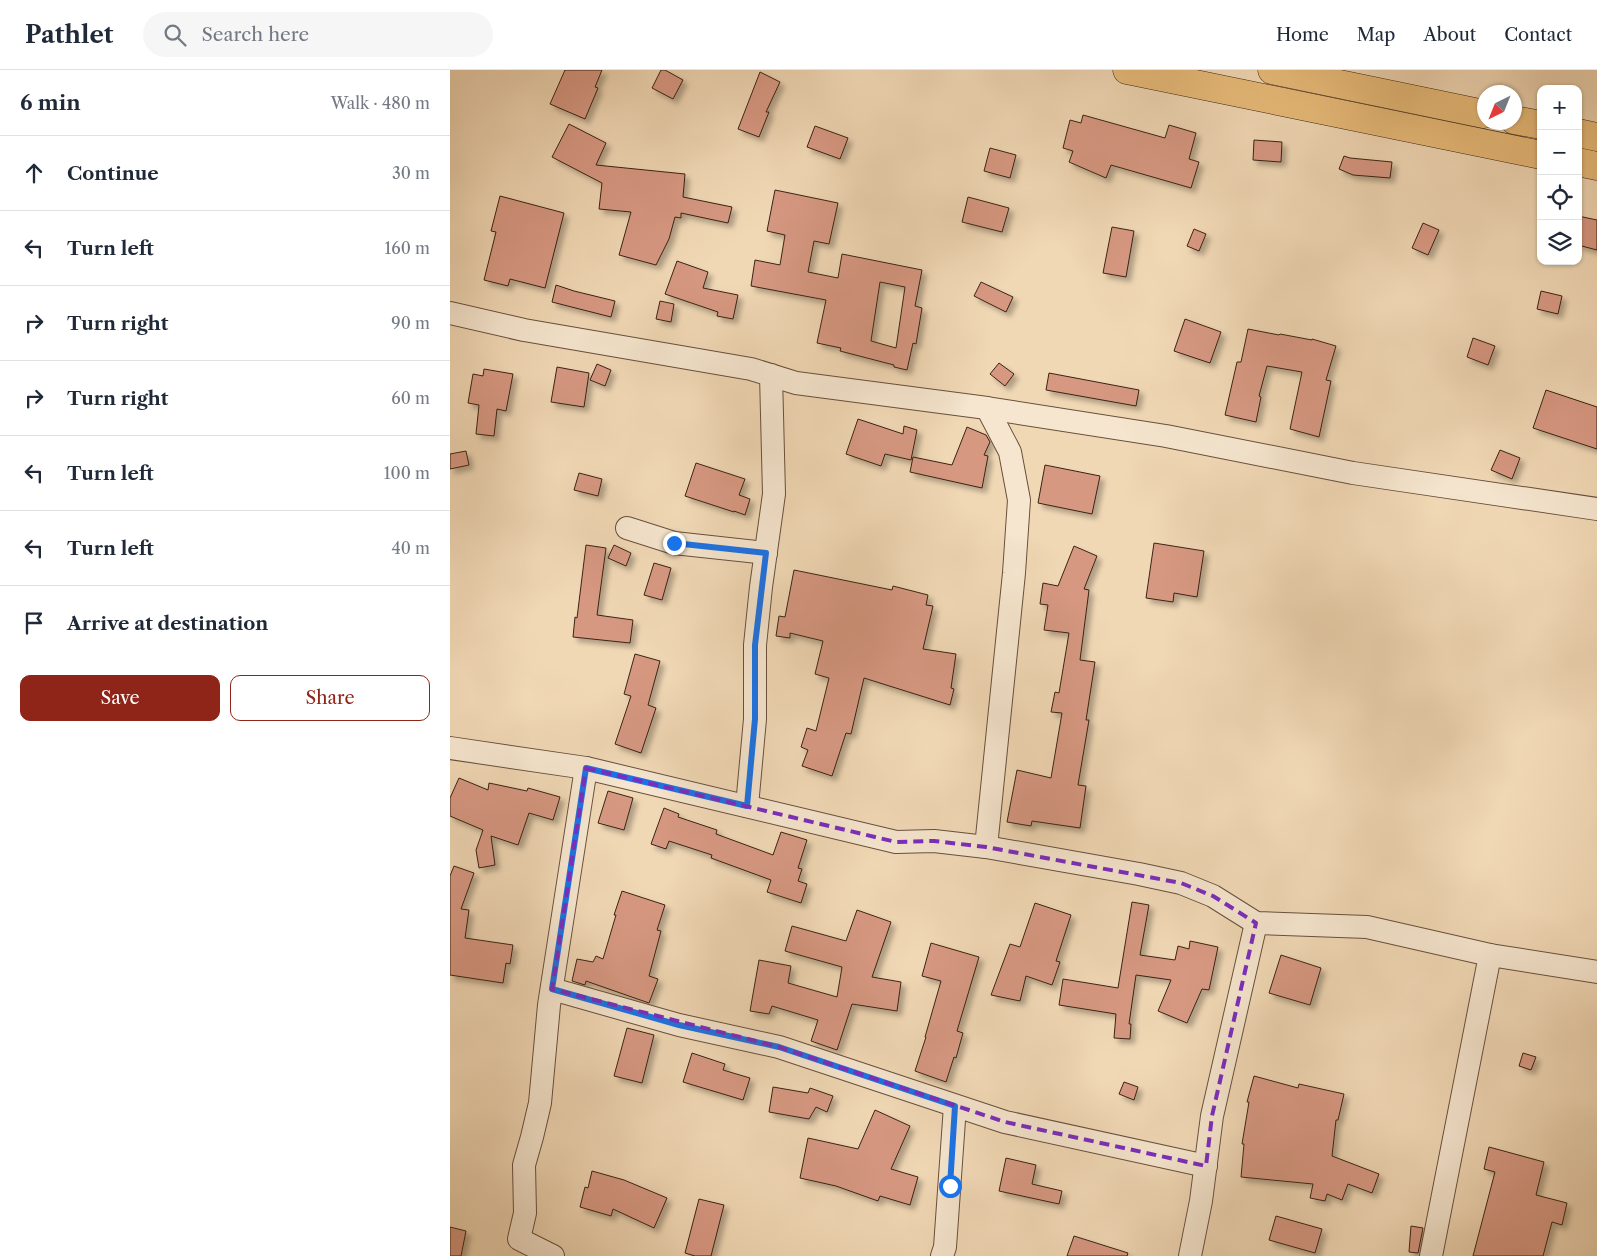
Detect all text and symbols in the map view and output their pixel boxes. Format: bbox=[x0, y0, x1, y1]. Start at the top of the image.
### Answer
search box bbox=[143, 12, 493, 57]
text: Pathlet bbox=[25, 20, 113, 49]
icon: search bbox=[161, 21, 189, 49]
text: Search here bbox=[201, 23, 309, 46]
text: Home bbox=[1276, 24, 1329, 46]
text: Map bbox=[1357, 24, 1395, 46]
text: About bbox=[1423, 24, 1476, 46]
text: Contact bbox=[1504, 24, 1572, 46]
north arrow bbox=[1477, 85, 1522, 130]
map controls bbox=[1537, 85, 1582, 265]
button: + bbox=[1537, 85, 1582, 130]
text: 6 min bbox=[20, 90, 81, 115]
text: Walk · 480 m bbox=[331, 93, 430, 113]
button: − bbox=[1537, 130, 1582, 175]
icon: ahead bbox=[20, 159, 48, 187]
text: Continue bbox=[67, 162, 159, 185]
text: 30 m bbox=[392, 163, 430, 183]
button: locate bbox=[1537, 175, 1582, 220]
button: layers bbox=[1537, 220, 1582, 265]
icon: left bbox=[20, 234, 48, 262]
text: Turn left bbox=[67, 237, 154, 260]
text: 160 m bbox=[385, 238, 430, 258]
icon: right bbox=[20, 309, 48, 337]
text: Turn right bbox=[67, 312, 168, 335]
text: 90 m bbox=[391, 313, 430, 333]
icon: right bbox=[20, 384, 48, 412]
text: Turn right bbox=[67, 387, 168, 410]
text: 60 m bbox=[391, 388, 430, 408]
icon: left bbox=[20, 459, 48, 487]
text: Turn left bbox=[67, 462, 154, 485]
text: 100 m bbox=[384, 463, 430, 483]
route end bbox=[663, 532, 686, 555]
icon: left bbox=[20, 534, 48, 562]
text: Turn left bbox=[67, 537, 154, 560]
text: 40 m bbox=[391, 538, 430, 558]
icon: arrive bbox=[20, 609, 48, 637]
text: Arrive at destination bbox=[67, 612, 268, 635]
button: Save bbox=[20, 675, 220, 721]
button: Share bbox=[230, 675, 430, 721]
route start bbox=[939, 1175, 962, 1198]

